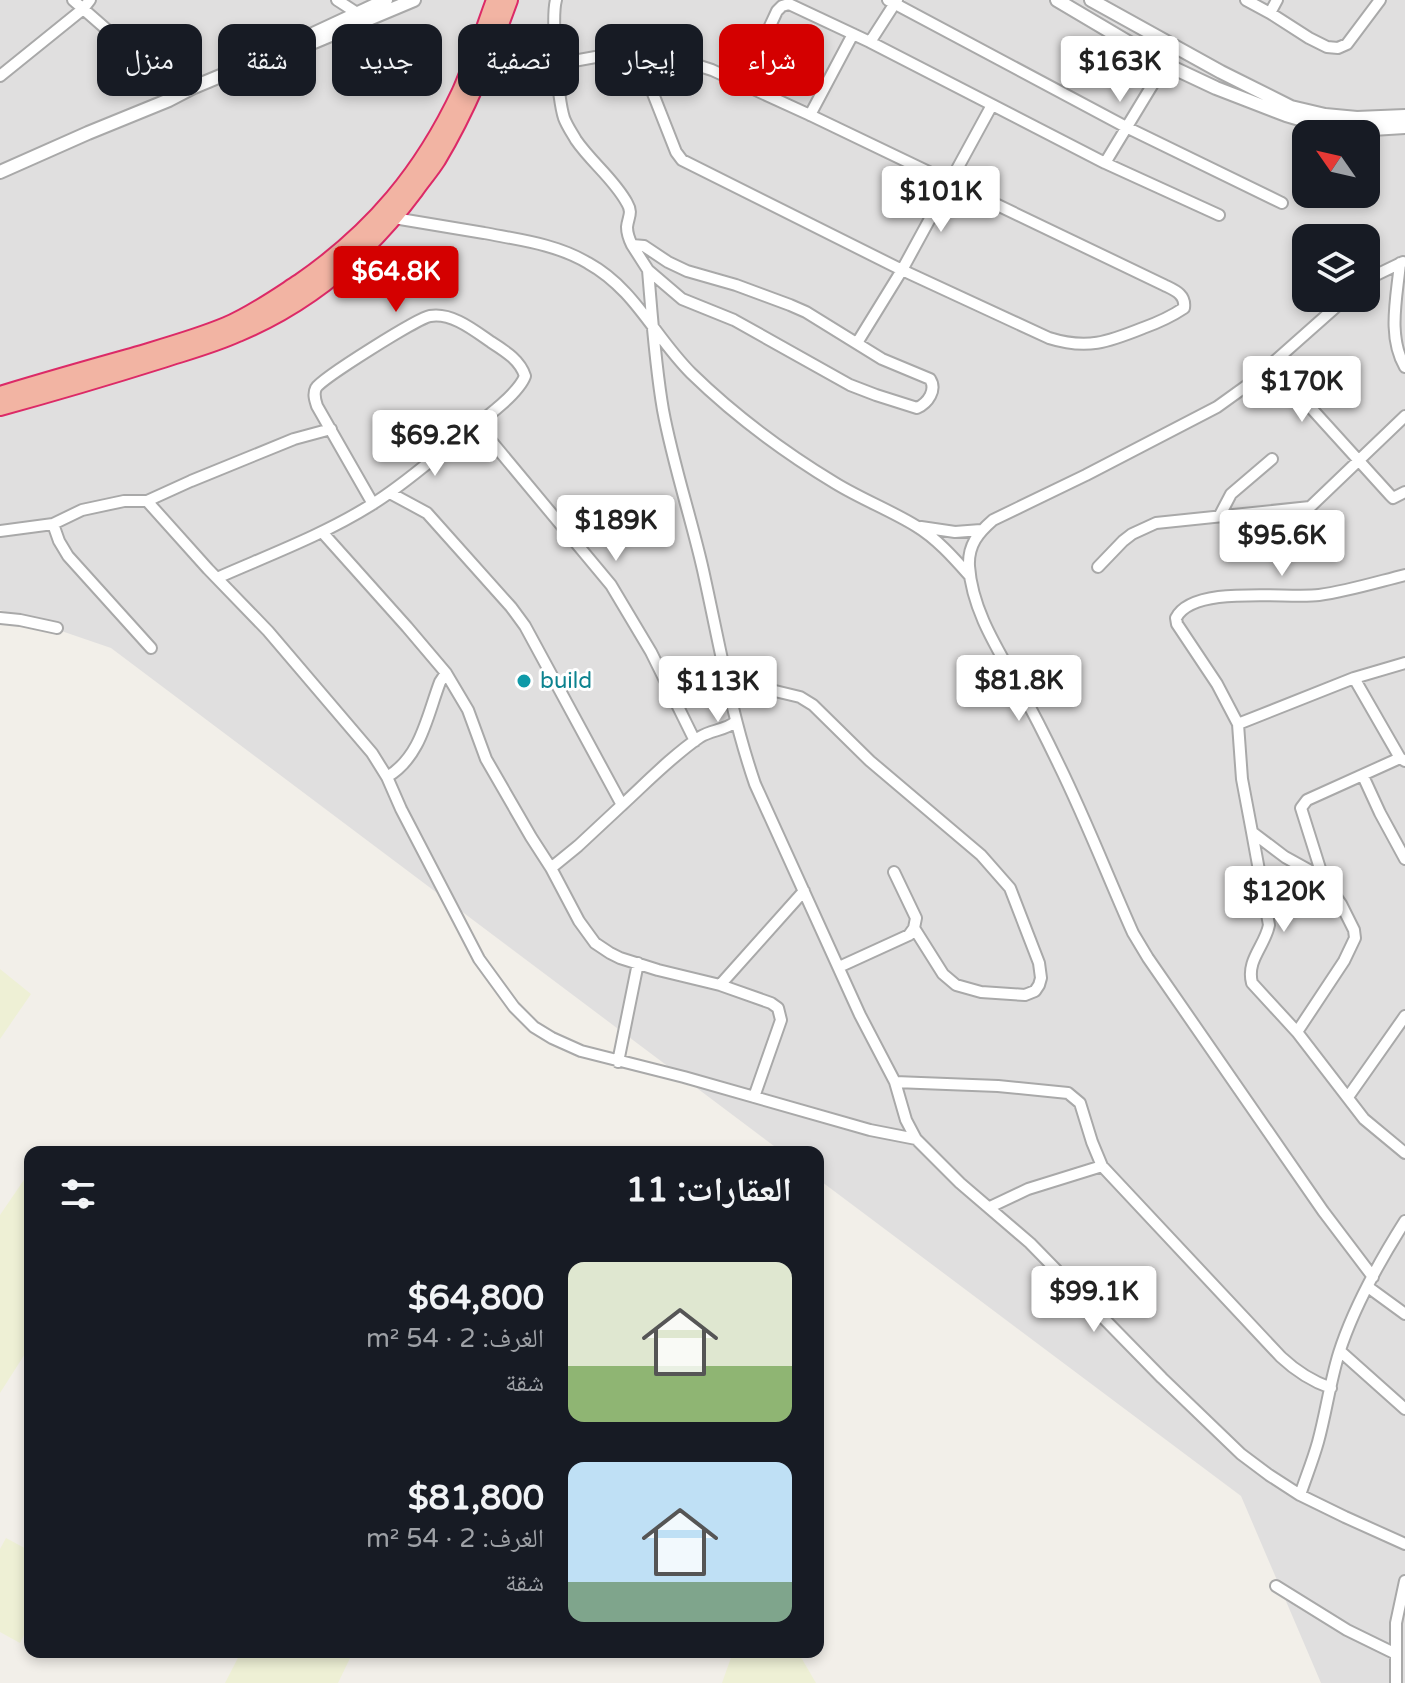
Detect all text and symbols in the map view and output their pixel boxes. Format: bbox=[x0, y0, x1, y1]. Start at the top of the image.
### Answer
chip: منزل bbox=[97, 24, 202, 96]
chip: شقة bbox=[218, 24, 316, 96]
chip: جديد bbox=[332, 24, 442, 96]
chip: تصفية bbox=[458, 24, 579, 96]
chip: إيجار bbox=[595, 24, 703, 96]
chip: شراء bbox=[719, 24, 824, 96]
pin: $163K bbox=[1064, 36, 1176, 104]
text: $163K bbox=[1079, 46, 1161, 77]
north arrow bbox=[1292, 120, 1380, 208]
map controls bbox=[1292, 120, 1380, 312]
pin: $101K bbox=[885, 166, 997, 234]
text: $101K bbox=[900, 176, 982, 207]
button: layers bbox=[1292, 224, 1380, 312]
pin: $64.8K bbox=[331, 246, 461, 314]
text: $64.8K bbox=[351, 256, 441, 287]
pin: $170K bbox=[1246, 356, 1358, 424]
text: $170K bbox=[1261, 366, 1343, 397]
pin: $69.2K bbox=[370, 410, 500, 478]
text: $69.2K bbox=[390, 420, 480, 451]
pin: $189K bbox=[560, 495, 672, 563]
text: $189K bbox=[575, 505, 657, 536]
pin: $95.6K bbox=[1217, 510, 1347, 578]
text: $95.6K bbox=[1238, 520, 1326, 551]
pin: $81.8K bbox=[954, 655, 1084, 723]
pin: $113K bbox=[662, 656, 774, 724]
text: $81.8K bbox=[974, 665, 1064, 696]
text: $113K bbox=[677, 666, 759, 697]
place label: build bbox=[540, 668, 592, 694]
marker: build bbox=[515, 672, 533, 690]
pin: $120K bbox=[1228, 866, 1340, 934]
text: $120K bbox=[1243, 876, 1325, 907]
text: العقارات: 11 bbox=[626, 1170, 792, 1211]
icon: filters bbox=[56, 1172, 100, 1216]
pin: $99.1K bbox=[1029, 1266, 1159, 1334]
text: $99.1K bbox=[1049, 1276, 1139, 1307]
text: $64,800 bbox=[408, 1278, 544, 1319]
icon: home bbox=[632, 1294, 728, 1390]
text: الغرف: 2 · 54 m² bbox=[366, 1323, 544, 1354]
text: شقة bbox=[505, 1367, 544, 1398]
text: $81,800 bbox=[408, 1478, 544, 1519]
icon: home bbox=[632, 1494, 728, 1590]
text: الغرف: 2 · 54 m² bbox=[366, 1523, 544, 1554]
text: شقة bbox=[505, 1567, 544, 1598]

